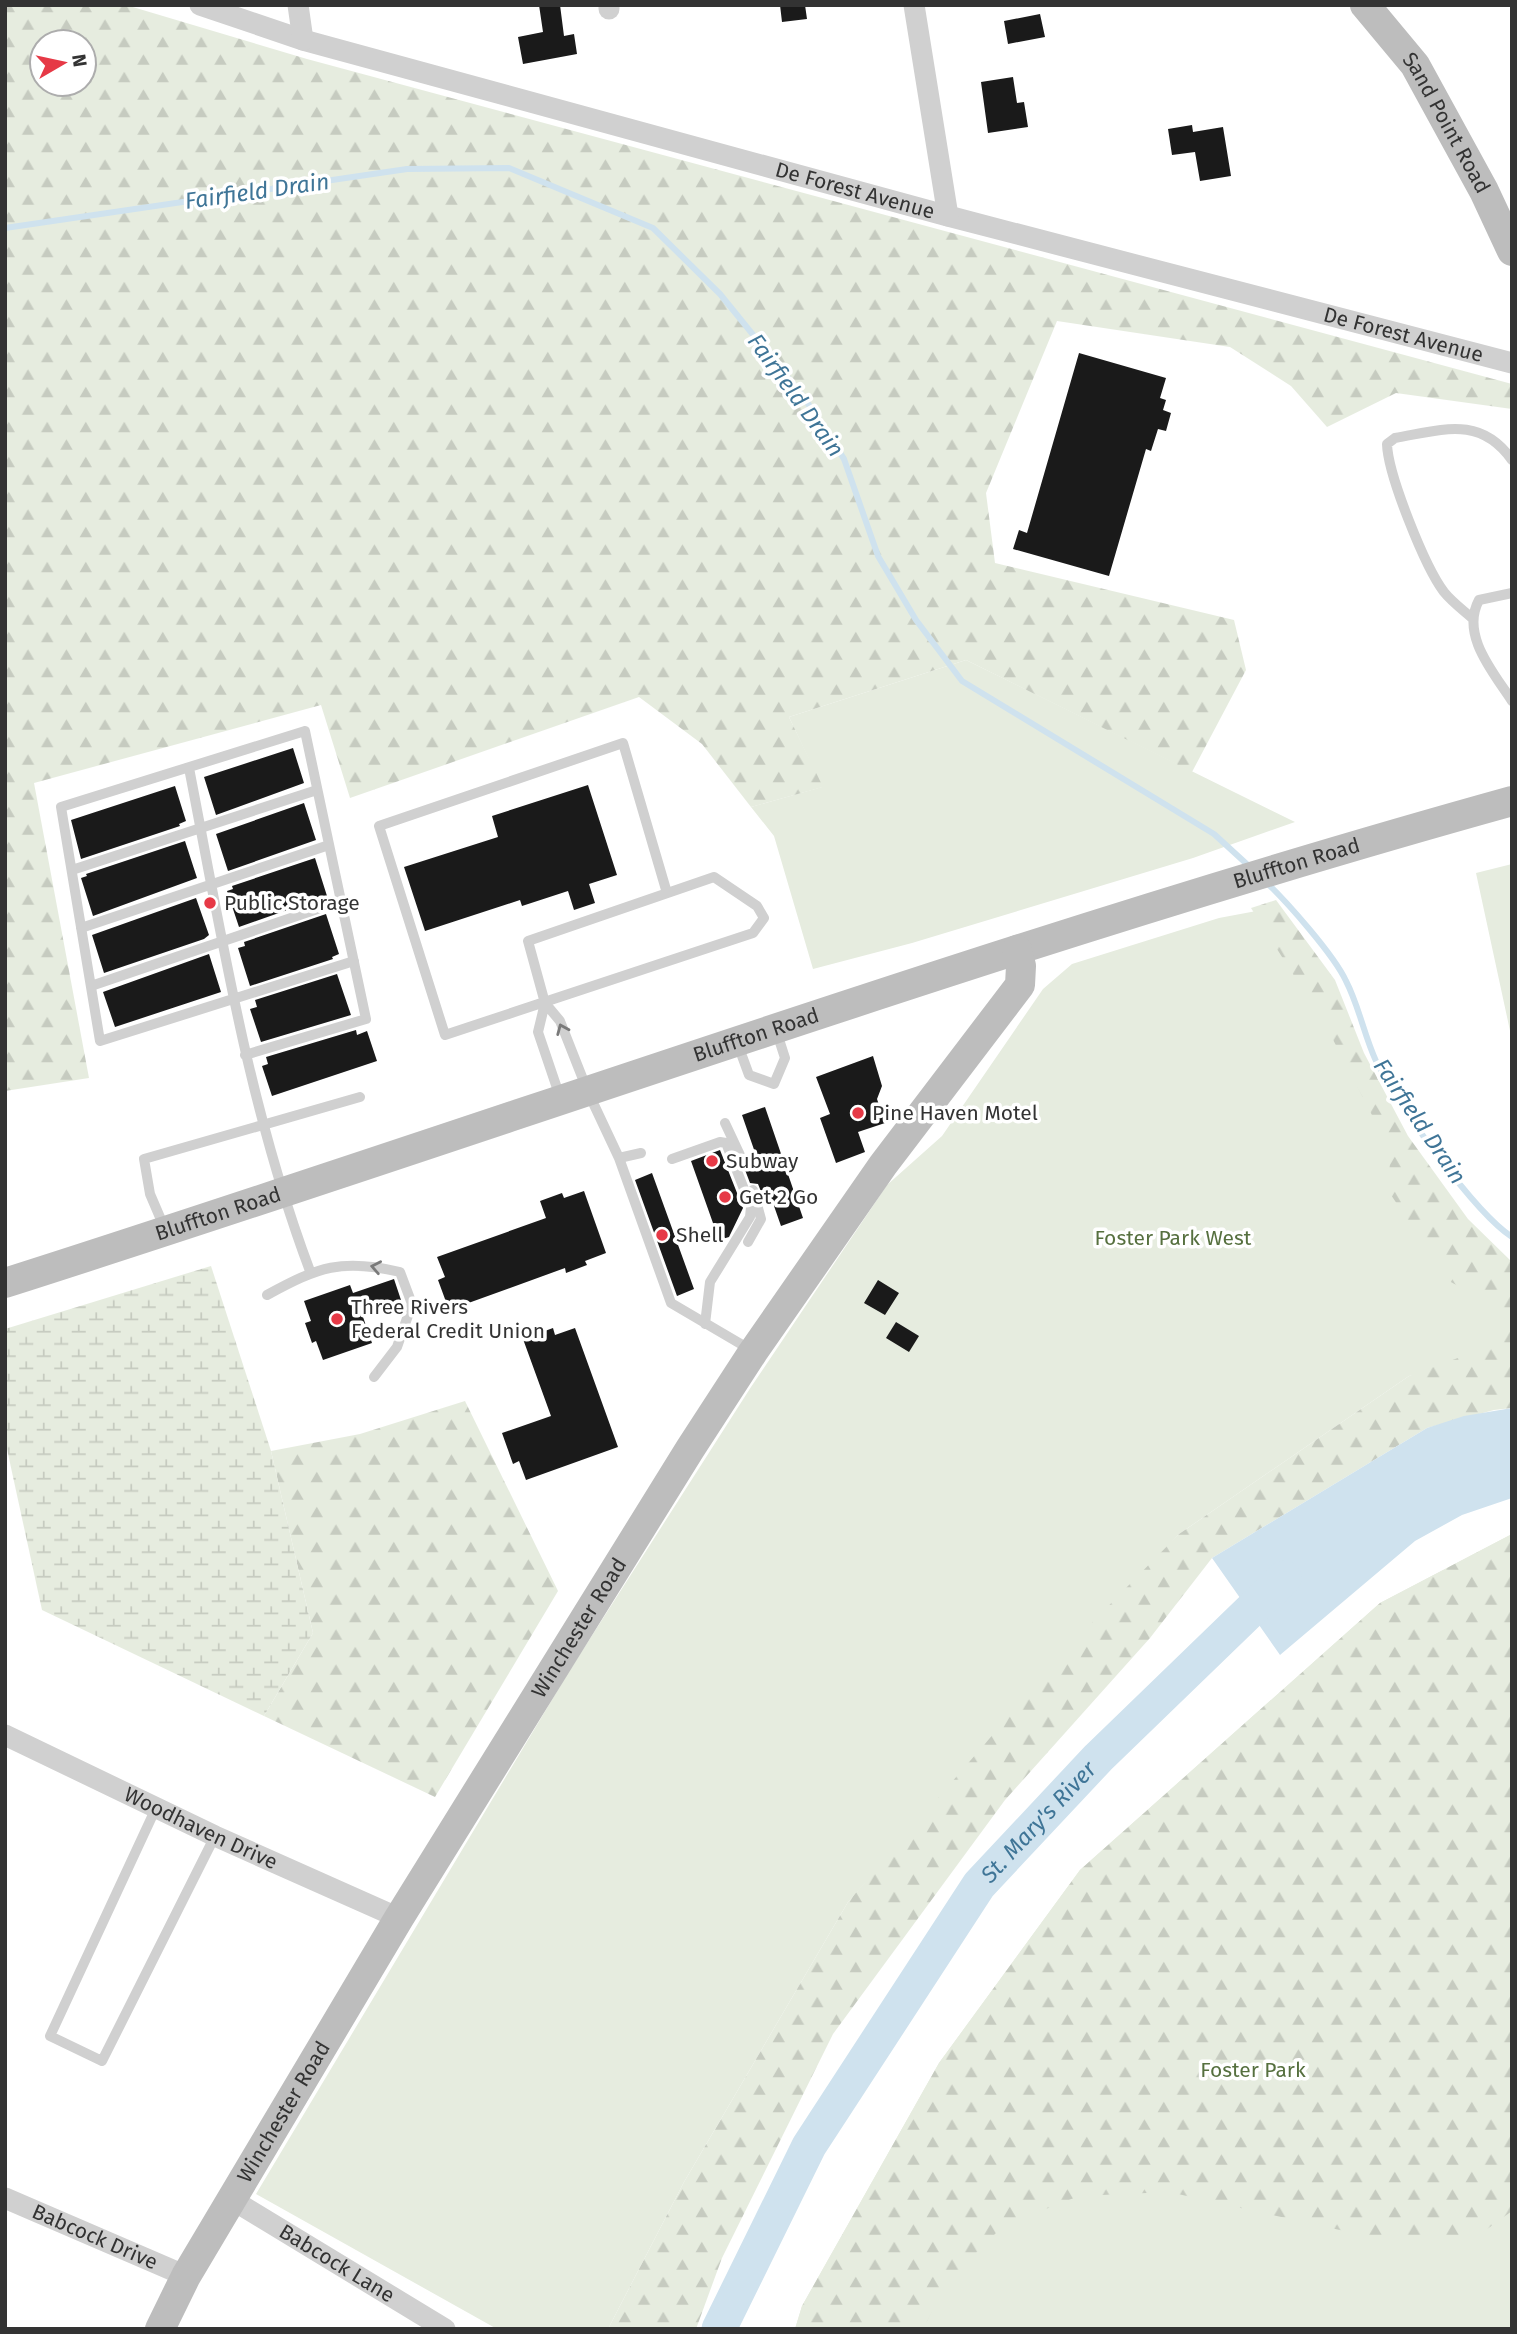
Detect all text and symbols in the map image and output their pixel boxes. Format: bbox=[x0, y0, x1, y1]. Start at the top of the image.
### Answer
north arrow bbox=[28, 28, 98, 98]
street label: Sand Point Road bbox=[1397, 47, 1496, 198]
text: N bbox=[67, 52, 92, 68]
street label: De Forest Avenue bbox=[772, 156, 938, 225]
water label: Fairfield Drain bbox=[183, 167, 331, 215]
street label: De Forest Avenue bbox=[1321, 301, 1486, 368]
water label: Fairfield Drain bbox=[742, 328, 850, 462]
street label: Bluffton Road bbox=[1230, 832, 1363, 895]
place label: Public Storage bbox=[224, 890, 360, 916]
marker: Public Storage bbox=[202, 895, 218, 911]
street label: Bluffton Road bbox=[690, 1002, 822, 1068]
one-way arrow bbox=[556, 1024, 570, 1036]
water label: Fairfield Drain bbox=[1368, 1053, 1472, 1189]
place label: Pine Haven Motel bbox=[872, 1100, 1038, 1126]
marker: Pine Haven Motel bbox=[850, 1105, 866, 1121]
place label: Subway bbox=[726, 1148, 799, 1174]
marker: Subway bbox=[704, 1153, 720, 1169]
street label: Bluffton Road bbox=[152, 1181, 284, 1247]
place label: Get 2 Go bbox=[739, 1184, 818, 1210]
marker: Get 2 Go bbox=[717, 1189, 733, 1205]
place label: Shell bbox=[676, 1222, 724, 1248]
park label: Foster Park West bbox=[1095, 1225, 1252, 1251]
marker: Shell bbox=[654, 1227, 670, 1243]
one-way arrow bbox=[370, 1260, 382, 1275]
place label: Three Rivers Federal Credit Union bbox=[351, 1294, 545, 1344]
marker: Three Rivers Federal Credit Union bbox=[329, 1311, 345, 1327]
street label: Winchester Road bbox=[526, 1553, 632, 1703]
water label: St. Mary's River bbox=[974, 1754, 1103, 1889]
street label: Woodhaven Drive bbox=[120, 1781, 282, 1875]
street label: Winchester Road bbox=[232, 2036, 336, 2187]
park label: Foster Park bbox=[1200, 2057, 1306, 2083]
street label: Babcock Drive bbox=[28, 2198, 162, 2275]
street label: Babcock Lane bbox=[274, 2218, 399, 2308]

